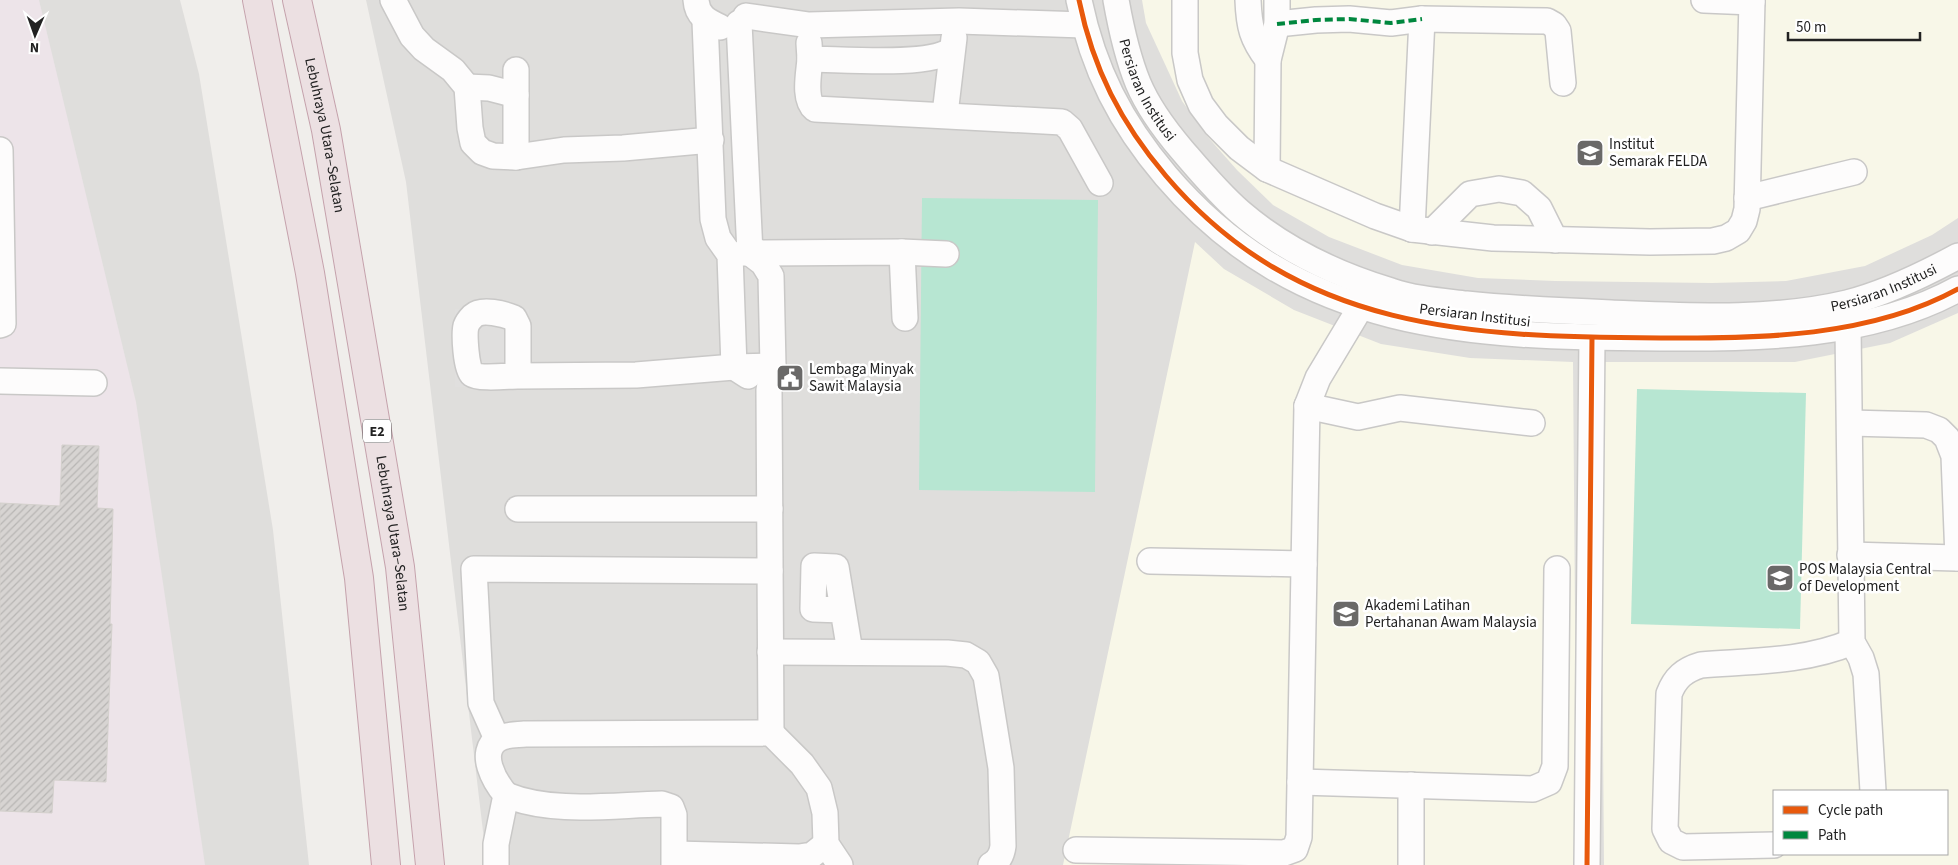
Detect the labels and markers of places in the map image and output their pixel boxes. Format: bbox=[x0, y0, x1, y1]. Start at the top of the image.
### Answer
place label: Institut Semarak FELDA bbox=[1609, 134, 1708, 172]
school or university icon: Institut Semarak FELDA bbox=[1575, 138, 1605, 168]
place label: Lembaga Minyak Sawit Malaysia bbox=[809, 359, 915, 397]
public building icon: Lembaga Minyak Sawit Malaysia bbox=[775, 363, 805, 393]
place label: POS Malaysia Central of Development bbox=[1799, 559, 1932, 597]
school or university icon: POS Malaysia Central of Development bbox=[1765, 563, 1795, 593]
place label: Akademi Latihan Pertahanan Awam Malaysia bbox=[1365, 595, 1537, 633]
school or university icon: Akademi Latihan Pertahanan Awam Malaysia bbox=[1331, 599, 1361, 629]

